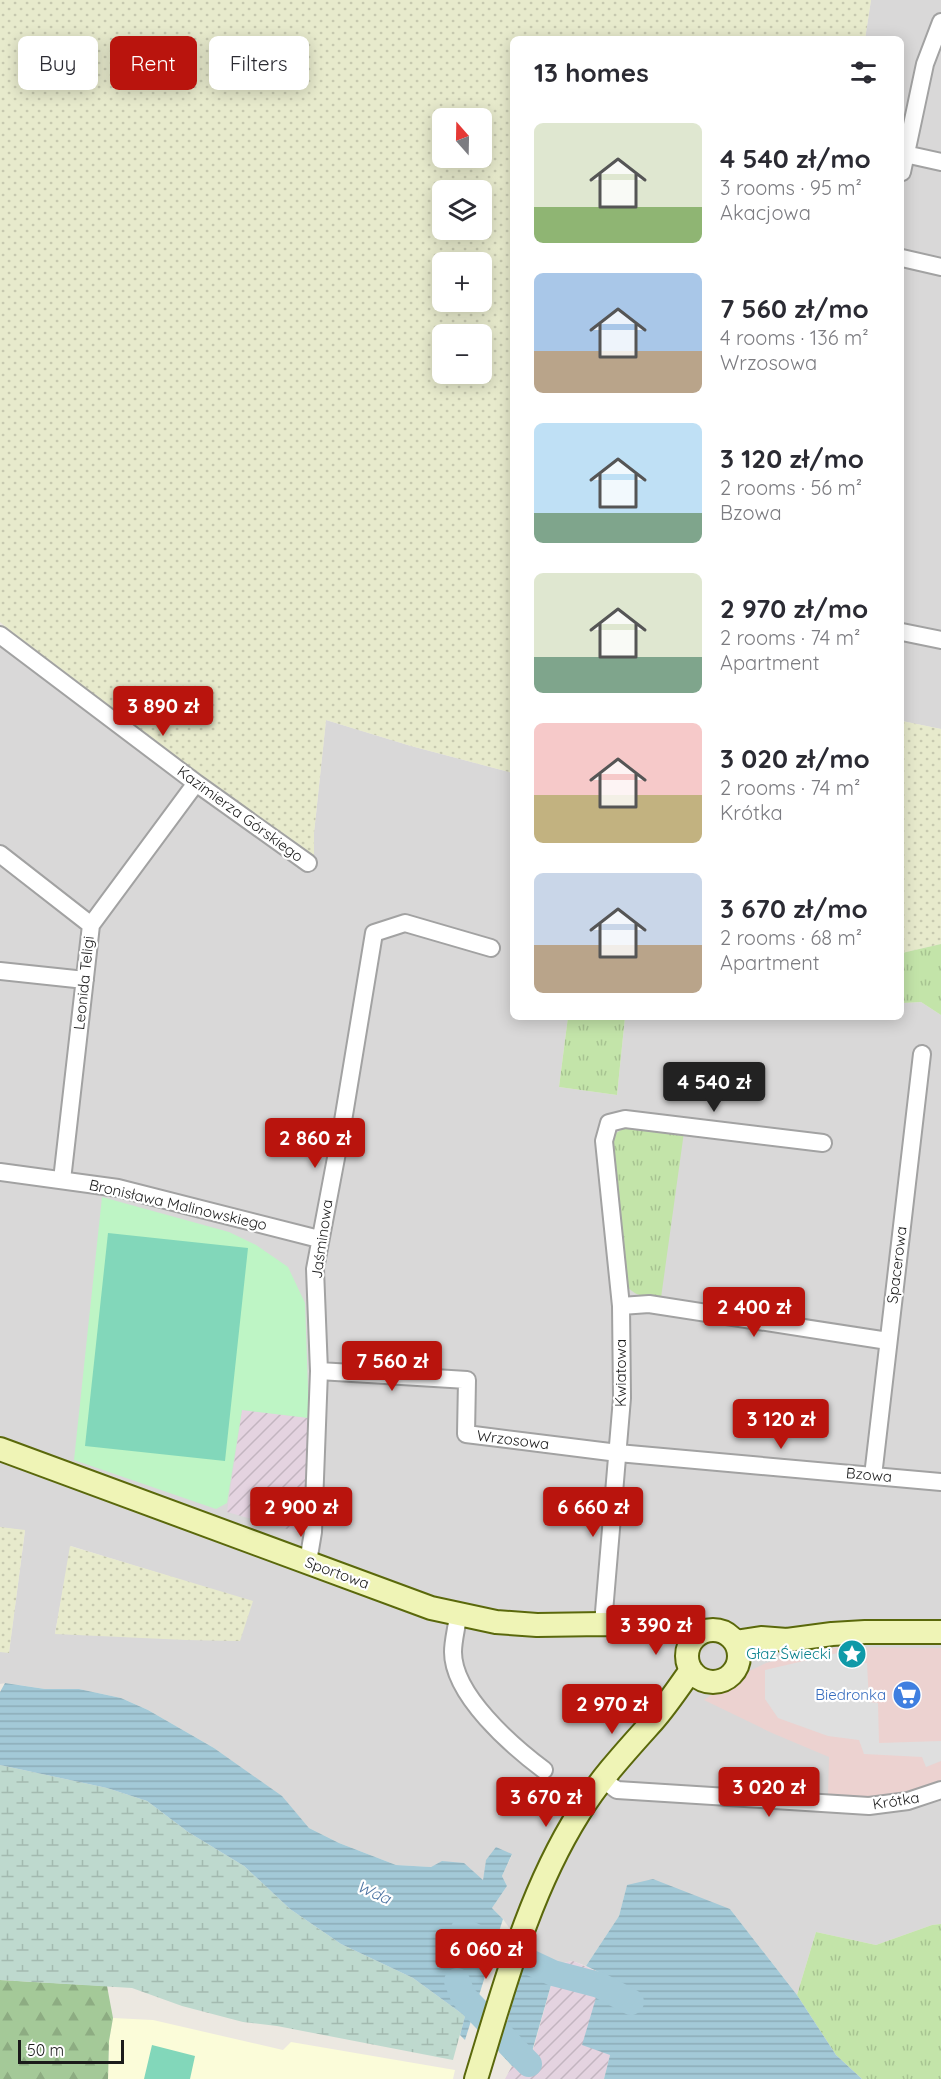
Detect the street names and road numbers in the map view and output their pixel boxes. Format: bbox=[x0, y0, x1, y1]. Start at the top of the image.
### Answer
street label: Kazimierza Górskiego bbox=[174, 761, 307, 866]
street label: Leonida Teligi bbox=[69, 935, 98, 1031]
street label: Bronisława Malinowskiego bbox=[87, 1175, 269, 1234]
street label: Jaśminowa bbox=[307, 1198, 336, 1280]
street label: Spacerowa bbox=[882, 1225, 911, 1305]
street label: Kwiatowa bbox=[611, 1339, 630, 1407]
street label: Wrzosowa bbox=[476, 1426, 550, 1453]
street label: Bzowa bbox=[845, 1463, 893, 1486]
street label: Sportowa bbox=[303, 1552, 372, 1593]
street label: Krótka bbox=[871, 1787, 921, 1814]

